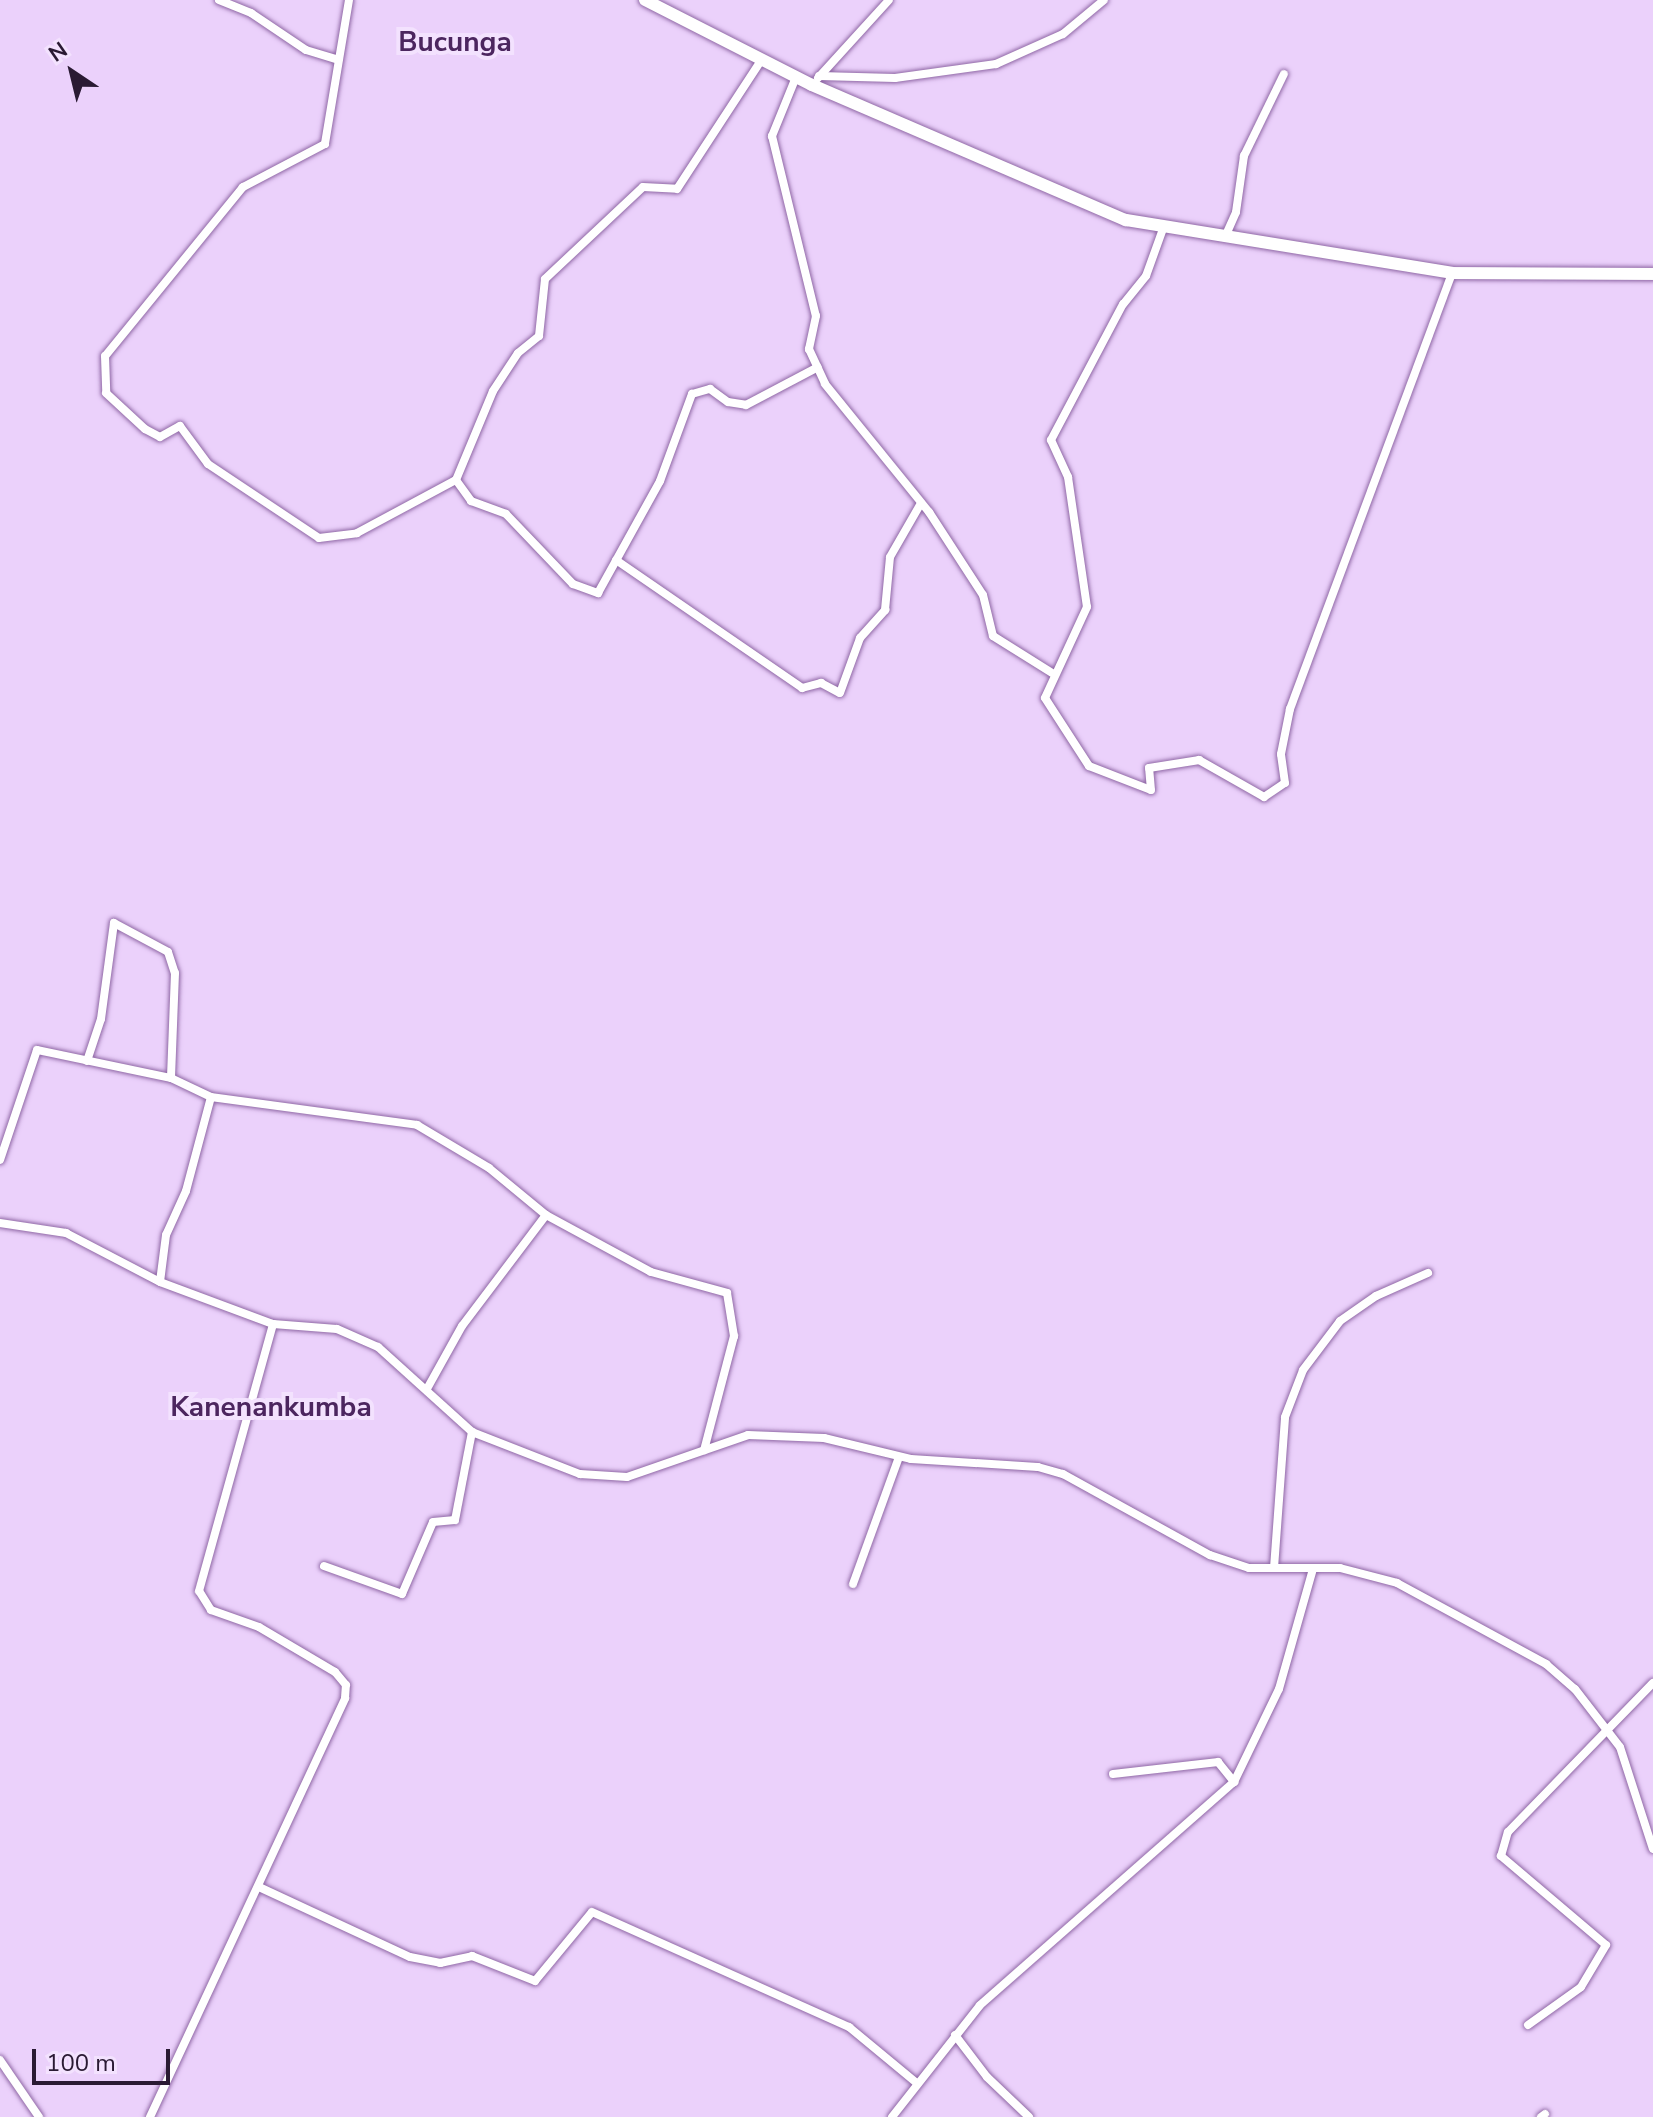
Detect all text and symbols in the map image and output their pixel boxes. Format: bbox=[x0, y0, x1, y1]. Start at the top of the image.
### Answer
district label: Bucunga bbox=[398, 25, 512, 59]
north arrow bbox=[32, 32, 112, 112]
text: N bbox=[43, 35, 74, 69]
district label: Kanenankumba bbox=[170, 1390, 372, 1424]
scale bar bbox=[36, 2033, 174, 2083]
text: 100 m bbox=[46, 2047, 116, 2079]

